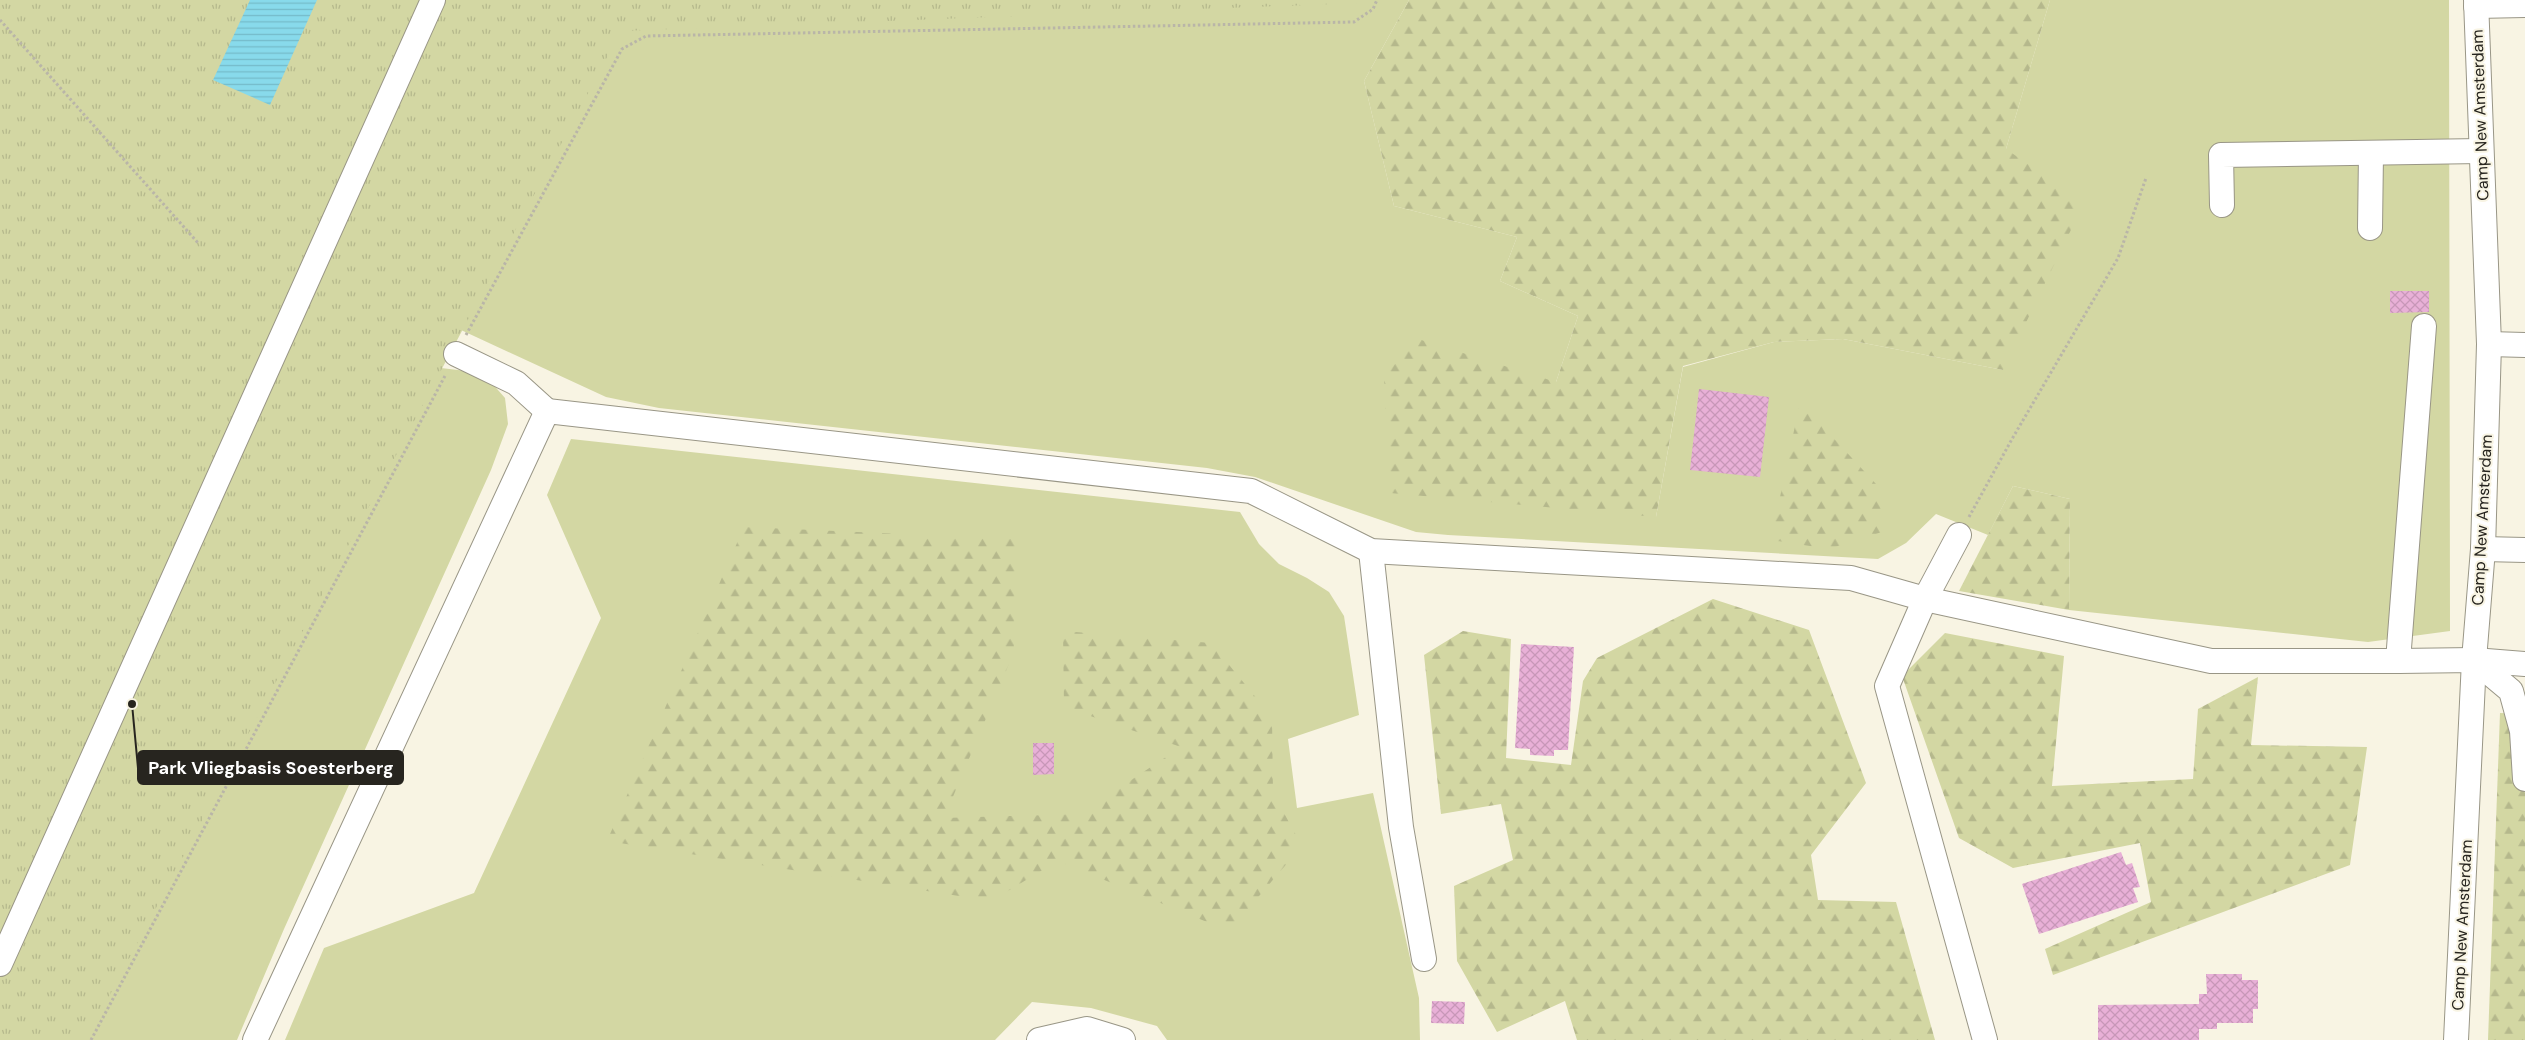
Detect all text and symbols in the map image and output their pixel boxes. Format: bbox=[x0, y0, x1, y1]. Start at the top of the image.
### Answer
street label: Camp New Amsterdam bbox=[2467, 29, 2493, 201]
street label: Camp New Amsterdam bbox=[2467, 434, 2497, 606]
callout: Park Vliegbasis Soesterberg bbox=[138, 751, 403, 784]
text: Park Vliegbasis Soesterberg bbox=[148, 756, 394, 780]
street label: Camp New Amsterdam bbox=[2447, 839, 2477, 1011]

